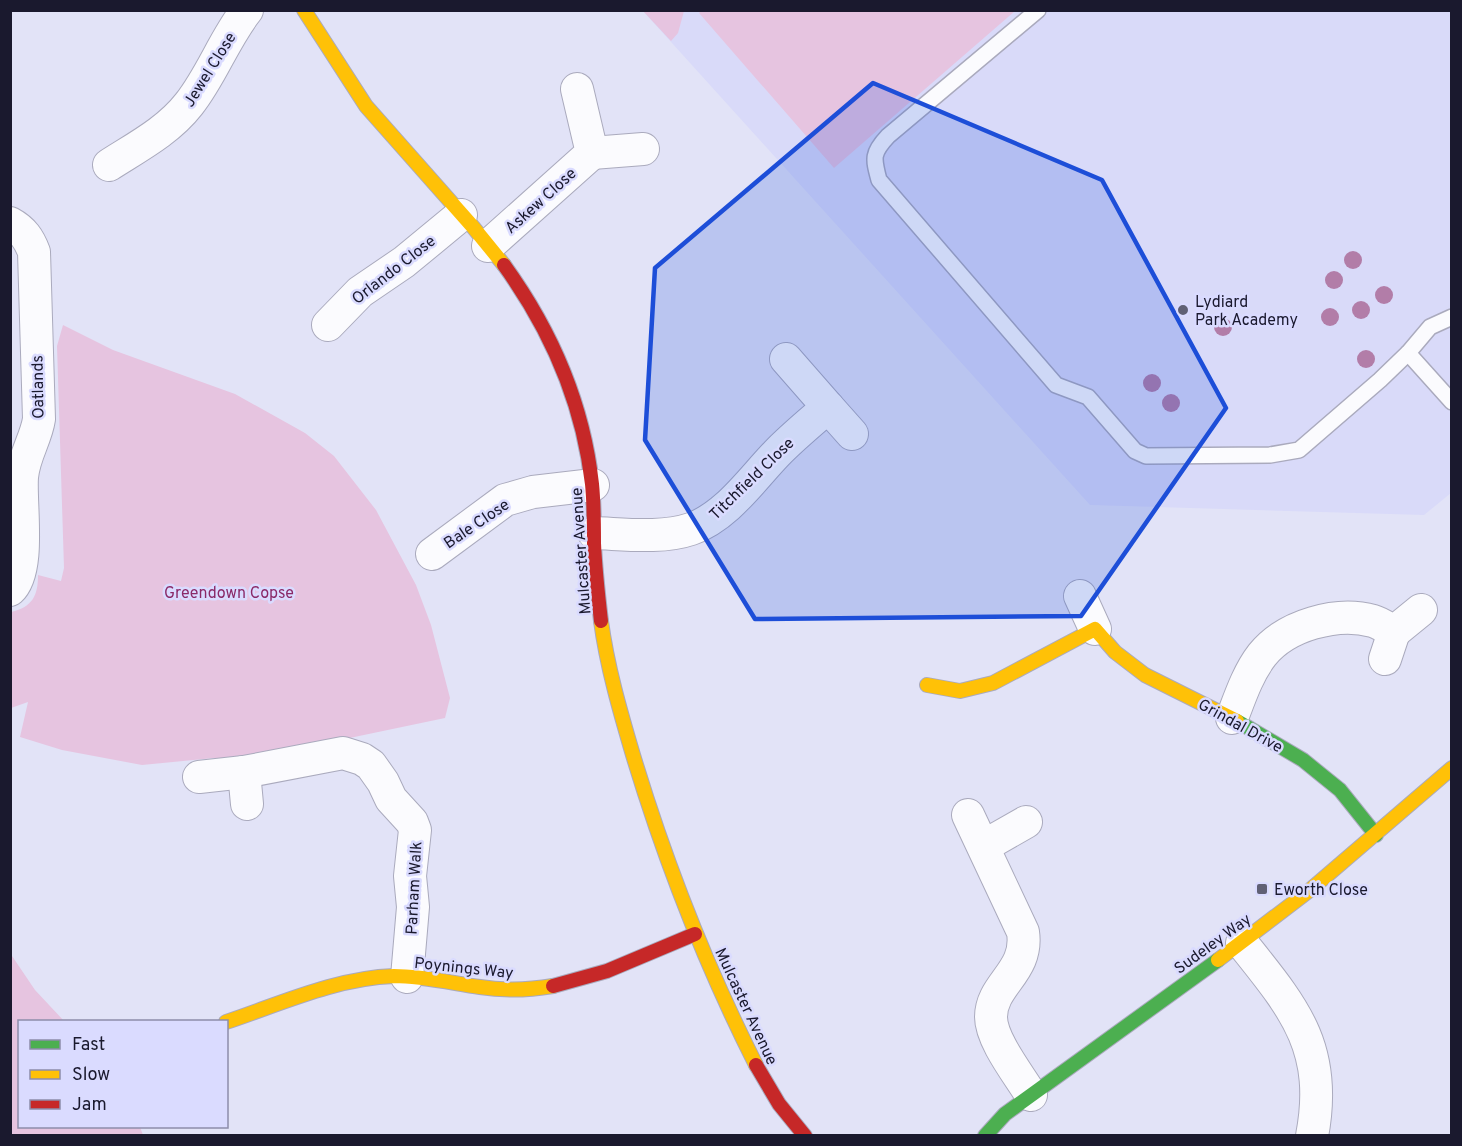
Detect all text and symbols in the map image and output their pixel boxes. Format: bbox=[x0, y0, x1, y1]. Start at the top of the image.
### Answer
street label: Jewel Close bbox=[180, 29, 242, 111]
street label: Askew Close bbox=[501, 164, 581, 239]
street label: Orlando Close bbox=[348, 232, 440, 310]
place label: Lydiard Park Academy bbox=[1195, 293, 1298, 331]
marker: Lydiard Park Academy bbox=[1176, 303, 1190, 317]
street label: Oatlands bbox=[28, 355, 50, 419]
street label: Titchfield Close bbox=[706, 434, 799, 525]
street label: Mulcaster Avenue bbox=[568, 487, 596, 615]
street label: Bale Close bbox=[440, 495, 514, 554]
park label: Greendown Copse bbox=[164, 584, 294, 604]
street label: Grindal Drive bbox=[1194, 695, 1286, 758]
street label: Parham Walk bbox=[403, 841, 427, 935]
place label: Eworth Close bbox=[1274, 881, 1368, 901]
marker: Eworth Close bbox=[1255, 882, 1269, 896]
street label: Sudeley Way bbox=[1171, 910, 1256, 979]
street label: Mulcaster Avenue bbox=[709, 945, 781, 1069]
street label: Poynings Way bbox=[413, 954, 514, 984]
legend bbox=[18, 1020, 228, 1128]
text: Fast bbox=[72, 1034, 105, 1057]
text: Slow bbox=[72, 1064, 110, 1087]
text: Jam bbox=[72, 1094, 107, 1117]

